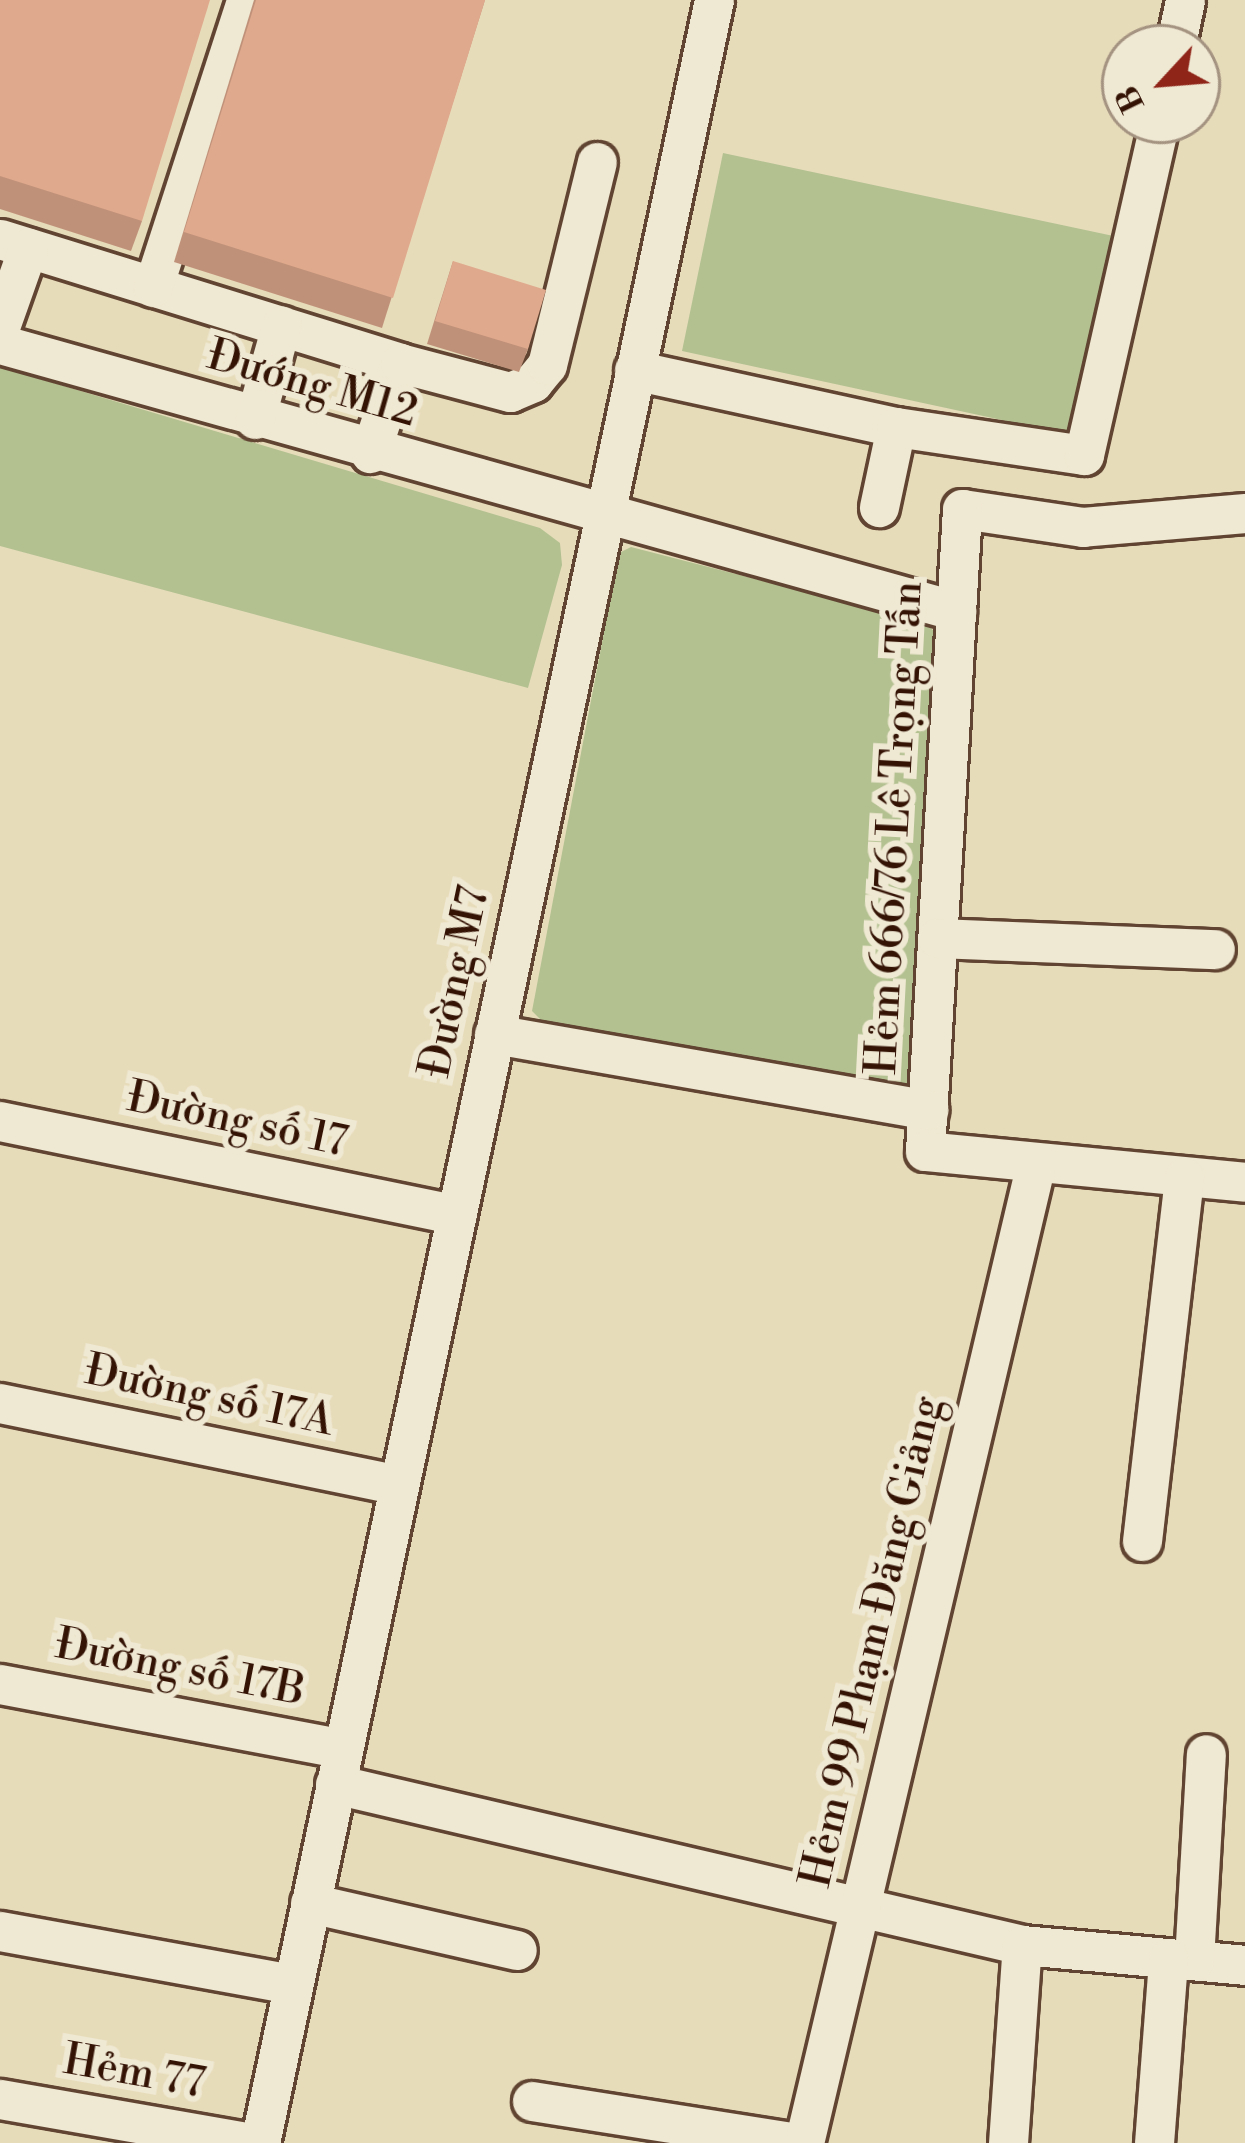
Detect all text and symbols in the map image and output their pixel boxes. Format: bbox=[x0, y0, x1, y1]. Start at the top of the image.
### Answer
north arrow bbox=[1101, 24, 1221, 144]
text: B bbox=[1107, 79, 1155, 119]
street label: Đướng M12 bbox=[201, 331, 423, 439]
street label: Hẻm 666/76 Lê Trọng Tấn bbox=[858, 580, 934, 1076]
street label: Đường M7 bbox=[411, 882, 501, 1082]
street label: Đường số 17 bbox=[123, 1073, 351, 1169]
street label: Đường số 17A bbox=[80, 1346, 338, 1448]
street label: Hẻm 99 Phạm Đăng Giảng bbox=[792, 1392, 954, 1892]
street label: Đường số 17B bbox=[51, 1620, 309, 1718]
street label: Hẻm 77 bbox=[59, 2036, 209, 2110]

